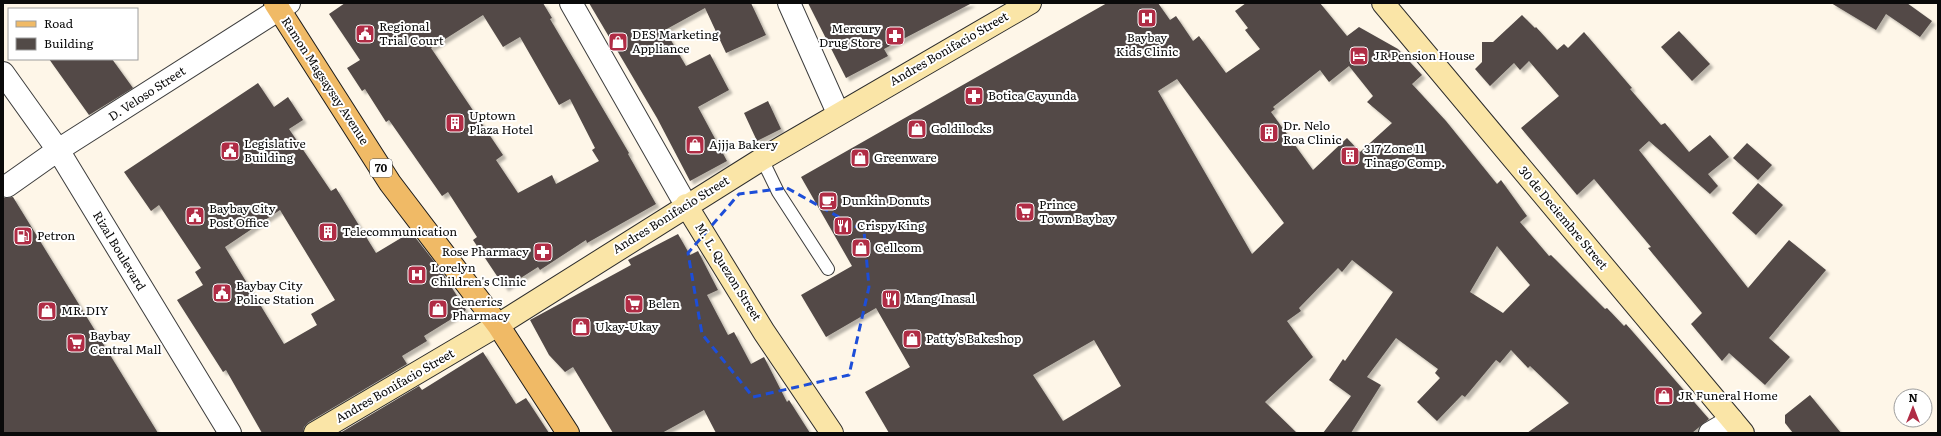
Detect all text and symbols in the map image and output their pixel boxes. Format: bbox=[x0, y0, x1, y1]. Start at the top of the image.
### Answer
street label: Andres Bonifacio Street bbox=[886, 7, 1011, 90]
hospital icon: Baybay Kids Clinic bbox=[1136, 7, 1158, 29]
legend bbox=[8, 8, 138, 60]
street label: Ramon Magsaysay Avenue bbox=[278, 13, 374, 148]
text: Road bbox=[44, 14, 74, 32]
place label: Regional Trial Court bbox=[379, 17, 444, 49]
place label: Mercury Drug Store bbox=[819, 19, 881, 51]
public building icon: Regional Trial Court bbox=[354, 23, 376, 45]
place label: DES Marketing Appliance bbox=[632, 25, 719, 57]
pharmacy icon: Mercury Drug Store bbox=[884, 25, 906, 47]
place label: Baybay Kids Clinic bbox=[1116, 28, 1178, 60]
shop icon: DES Marketing Appliance bbox=[607, 31, 629, 53]
text: Building bbox=[44, 34, 94, 52]
hotel icon: JR Pension House bbox=[1348, 45, 1370, 67]
place label: JR Pension House bbox=[1373, 46, 1475, 64]
street label: D. Veloso Street bbox=[104, 61, 189, 125]
pharmacy icon: Botica Cayunda bbox=[963, 85, 985, 107]
place label: Botica Cayunda bbox=[988, 86, 1077, 104]
place label: Uptown Plaza Hotel bbox=[469, 106, 533, 138]
building icon: Uptown Plaza Hotel bbox=[444, 112, 466, 134]
place label: Dr. Nelo Roa Clinic bbox=[1283, 116, 1341, 148]
shop icon: Goldilocks bbox=[906, 118, 928, 140]
place label: Goldilocks bbox=[931, 119, 992, 137]
building icon: Dr. Nelo Roa Clinic bbox=[1258, 122, 1280, 144]
place label: Legislative Building bbox=[244, 134, 306, 166]
shop icon: Ajjja Bakery bbox=[684, 134, 706, 156]
place label: Ajjja Bakery bbox=[709, 135, 778, 153]
place label: 317 Zone 11 Tinago Comp. bbox=[1364, 139, 1445, 171]
public building icon: Legislative Building bbox=[219, 140, 241, 162]
building icon: 317 Zone 11 Tinago Comp. bbox=[1339, 145, 1361, 167]
shop icon: Greenware bbox=[849, 147, 871, 169]
place label: Greenware bbox=[874, 148, 937, 166]
road number: 70 bbox=[370, 159, 392, 177]
street label: 30 de Deciembre Street bbox=[1515, 162, 1613, 273]
street label: Andres Bonifacio Street bbox=[609, 171, 732, 257]
cafe icon: Dunkin Donuts bbox=[817, 190, 839, 212]
place label: Dunkin Donuts bbox=[842, 191, 930, 209]
place label: Prince Town Baybay bbox=[1039, 195, 1115, 227]
place label: Baybay City Post Office bbox=[209, 199, 276, 231]
supermarket icon: Prince Town Baybay bbox=[1014, 201, 1036, 223]
public building icon: Baybay City Post Office bbox=[184, 205, 206, 227]
street label: Rizal Boulevard bbox=[89, 207, 151, 294]
restaurant icon: Crispy King bbox=[832, 215, 854, 237]
place label: Crispy King bbox=[857, 216, 925, 234]
street label: M. L. Quezon Street bbox=[691, 219, 766, 324]
building icon: Telecommunication bbox=[317, 221, 339, 243]
place label: Telecommunication bbox=[342, 222, 457, 240]
fuel station icon: Petron bbox=[12, 225, 34, 247]
place label: Petron bbox=[37, 226, 75, 244]
shop icon: Cellcom bbox=[850, 237, 872, 259]
place label: Cellcom bbox=[875, 238, 922, 256]
pharmacy icon: Rose Pharmacy bbox=[532, 241, 554, 263]
place label: Rose Pharmacy bbox=[442, 242, 529, 260]
place label: Lorelyn Children's Clinic bbox=[431, 258, 526, 290]
hospital icon: Lorelyn Children's Clinic bbox=[406, 264, 428, 286]
place label: Baybay City Police Station bbox=[236, 276, 314, 308]
public building icon: Baybay City Police Station bbox=[211, 282, 233, 304]
restaurant icon: Mang Inasal bbox=[880, 288, 902, 310]
place label: Mang Inasal bbox=[905, 289, 975, 307]
place label: Generics Pharmacy bbox=[452, 292, 510, 324]
supermarket icon: Belen bbox=[623, 293, 645, 315]
place label: Belen bbox=[648, 294, 680, 312]
shop icon: Generics Pharmacy bbox=[427, 298, 449, 320]
shop icon: MR.DIY bbox=[36, 300, 58, 322]
place label: MR.DIY bbox=[61, 301, 109, 319]
shop icon: Ukay-Ukay bbox=[570, 316, 592, 338]
place label: Ukay-Ukay bbox=[595, 317, 659, 335]
place label: Baybay Central Mall bbox=[90, 326, 162, 358]
shop icon: Patty's Bakeshop bbox=[901, 328, 923, 350]
place label: Patty's Bakeshop bbox=[926, 329, 1021, 347]
supermarket icon: Baybay Central Mall bbox=[65, 332, 87, 354]
street label: Andres Bonifacio Street bbox=[332, 344, 457, 427]
shop icon: JR Funeral Home bbox=[1653, 385, 1675, 407]
place label: JR Funeral Home bbox=[1678, 386, 1778, 404]
north arrow bbox=[1893, 388, 1933, 428]
text: N bbox=[1908, 389, 1918, 405]

